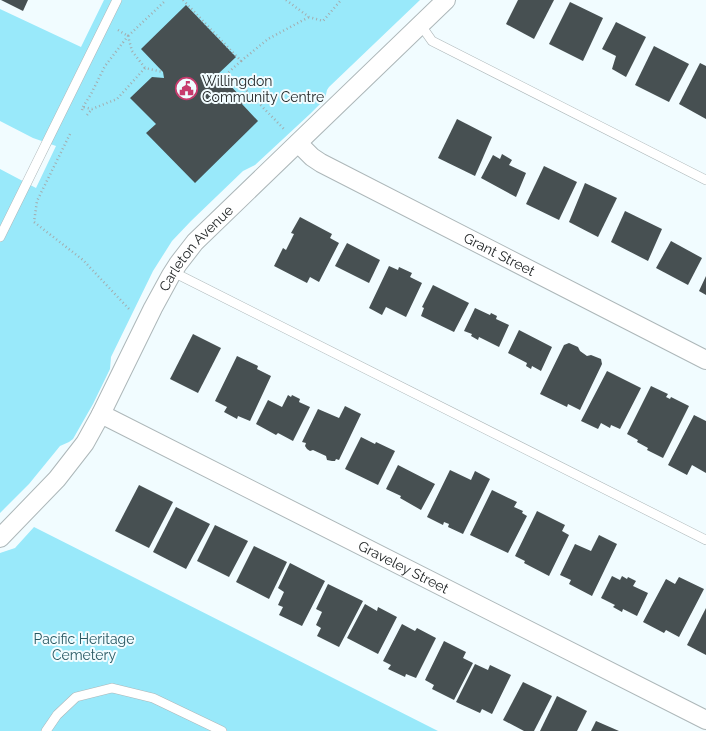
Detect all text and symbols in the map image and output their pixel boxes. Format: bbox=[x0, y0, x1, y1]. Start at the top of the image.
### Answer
place label: Willingdon Community Centre bbox=[202, 73, 324, 105]
public building icon: Willingdon Community Centre bbox=[174, 76, 200, 102]
street label: Carleton Avenue bbox=[156, 202, 236, 294]
street label: Grant Street bbox=[461, 229, 538, 279]
street label: Graveley Street bbox=[356, 537, 452, 597]
park label: Pacific Heritage Cemetery bbox=[34, 631, 134, 663]

